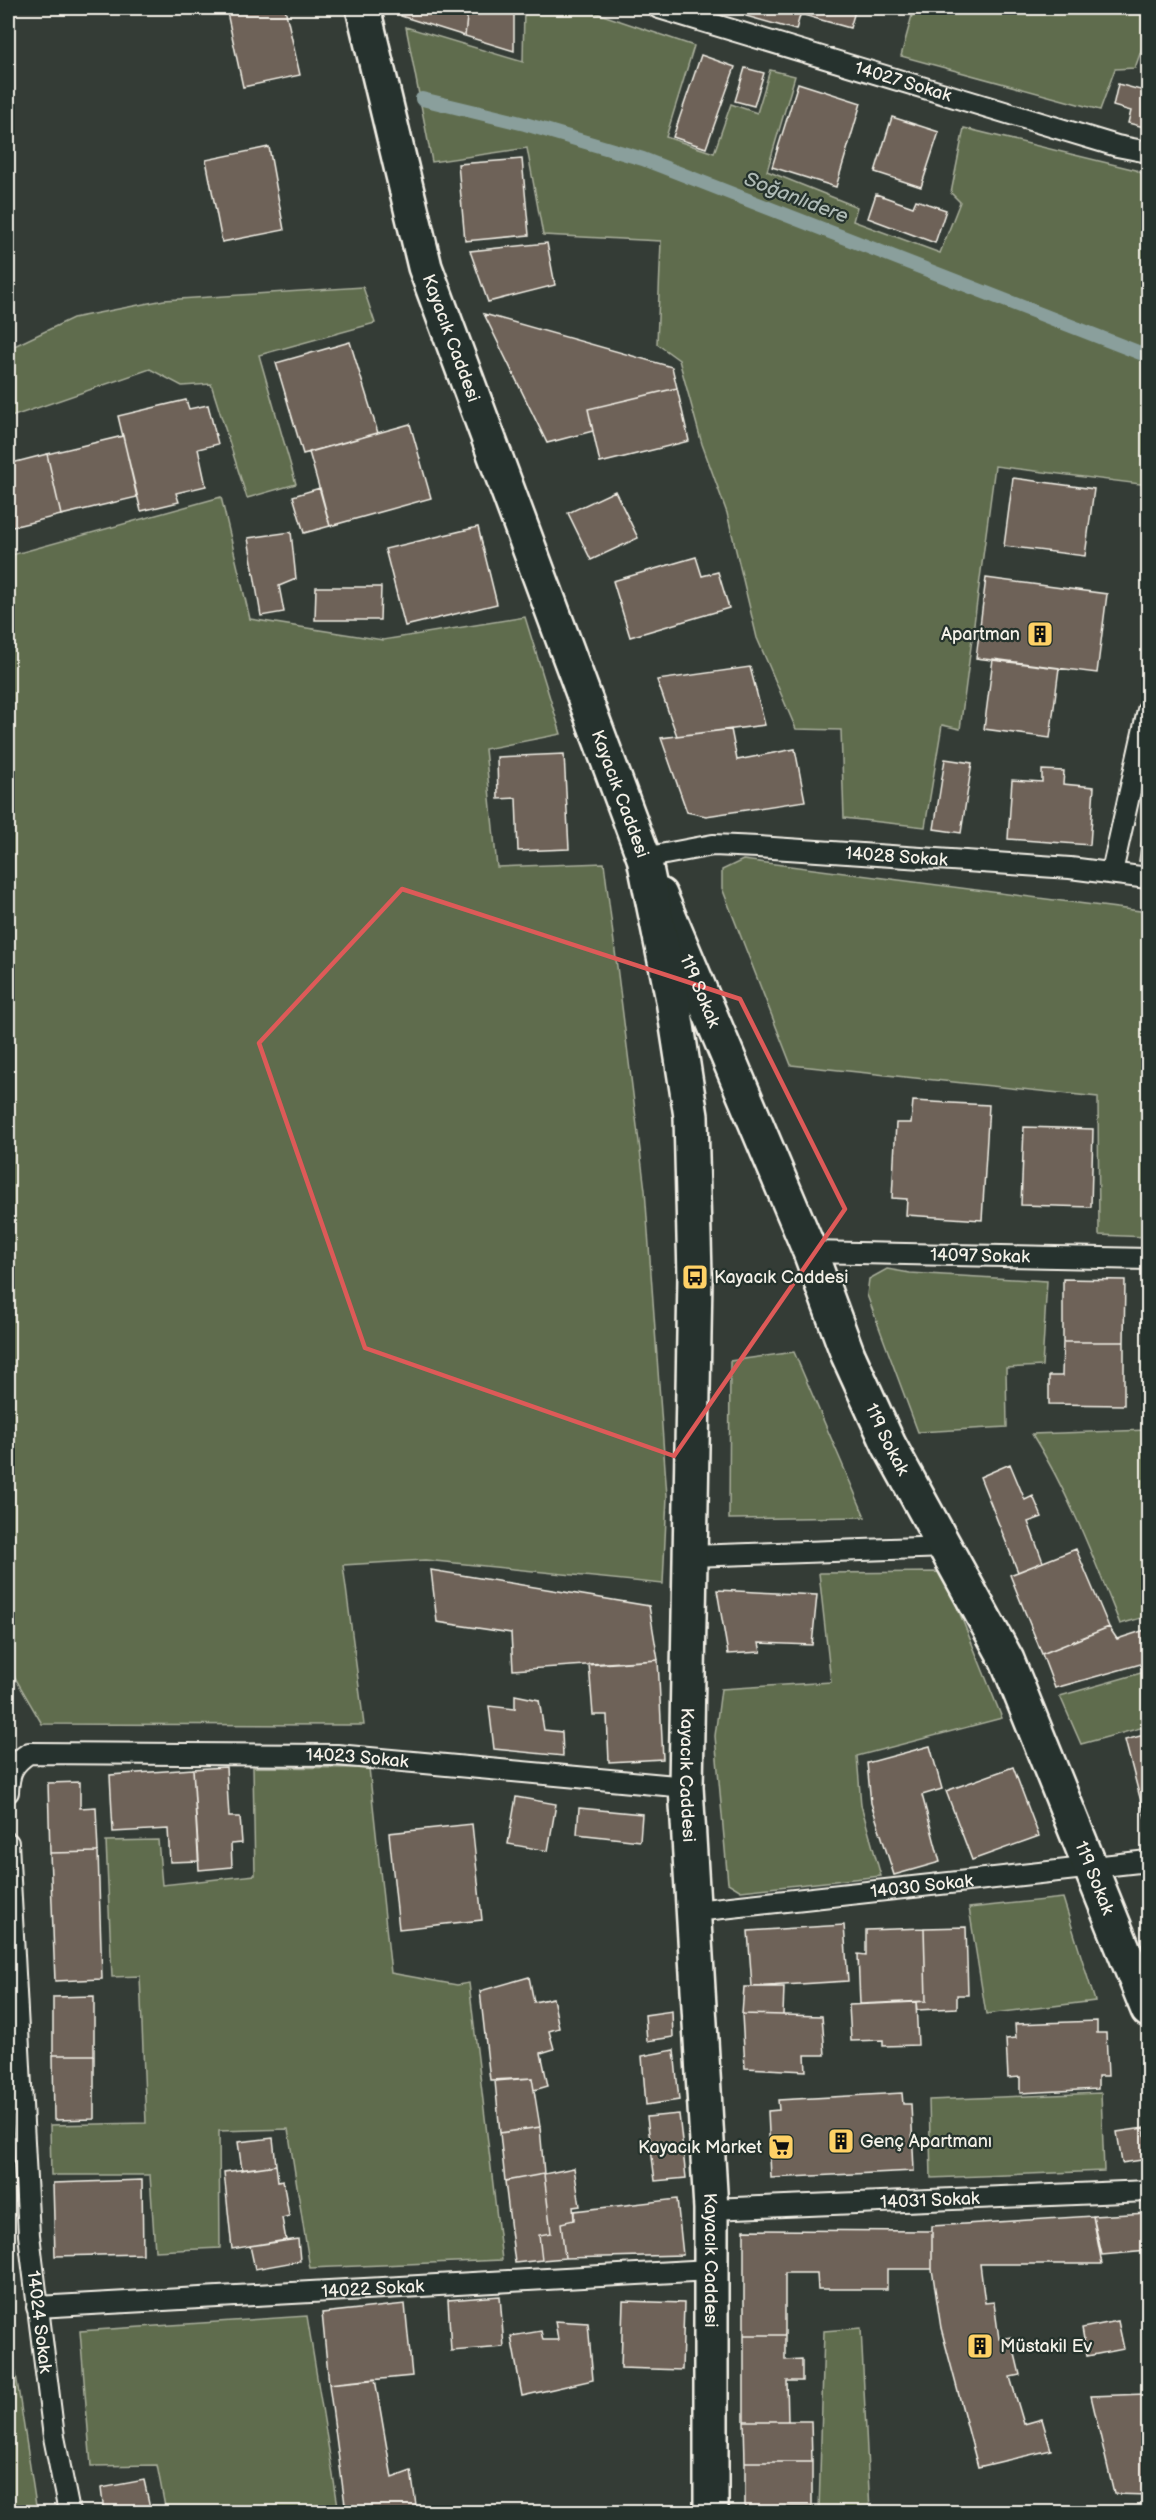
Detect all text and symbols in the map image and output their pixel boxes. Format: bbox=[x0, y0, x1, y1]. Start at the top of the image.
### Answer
street label: 14027 Sokak bbox=[852, 57, 954, 106]
water label: Soğanlıdere bbox=[741, 167, 852, 229]
street label: Kayacık Caddesi bbox=[418, 271, 485, 405]
building icon: Apartman bbox=[1025, 619, 1055, 649]
place label: Apartman bbox=[941, 624, 1020, 645]
street label: Kayacık Caddesi bbox=[587, 727, 653, 860]
street label: 14028 Sokak bbox=[844, 842, 949, 870]
street label: 119 Sokak bbox=[676, 951, 725, 1031]
street label: 14097 Sokak bbox=[930, 1244, 1030, 1267]
bus stop icon: Kayacık Caddesi bbox=[680, 1262, 710, 1292]
place label: Kayacık Caddesi bbox=[714, 1267, 848, 1288]
street label: 119 Sokak bbox=[861, 1400, 914, 1479]
street label: Kayacık Caddesi bbox=[675, 1708, 700, 1843]
street label: 14023 Sokak bbox=[306, 1744, 410, 1772]
street label: 119 Sokak bbox=[1071, 1838, 1119, 1918]
street label: 14030 Sokak bbox=[869, 1870, 974, 1902]
building icon: Genç Apartmanı bbox=[826, 2126, 856, 2156]
place label: Genç Apartmanı bbox=[860, 2131, 992, 2152]
supermarket icon: Kayacık Market bbox=[766, 2132, 796, 2162]
place label: Kayacık Market bbox=[638, 2137, 762, 2158]
street label: 14031 Sokak bbox=[880, 2187, 980, 2213]
street label: Kayacık Caddesi bbox=[700, 2192, 722, 2327]
street label: 14024 Sokak bbox=[23, 2269, 57, 2374]
street label: 14022 Sokak bbox=[321, 2275, 425, 2302]
building icon: Müstakil Ev bbox=[965, 2331, 995, 2361]
place label: Müstakil Ev bbox=[1000, 2336, 1093, 2357]

